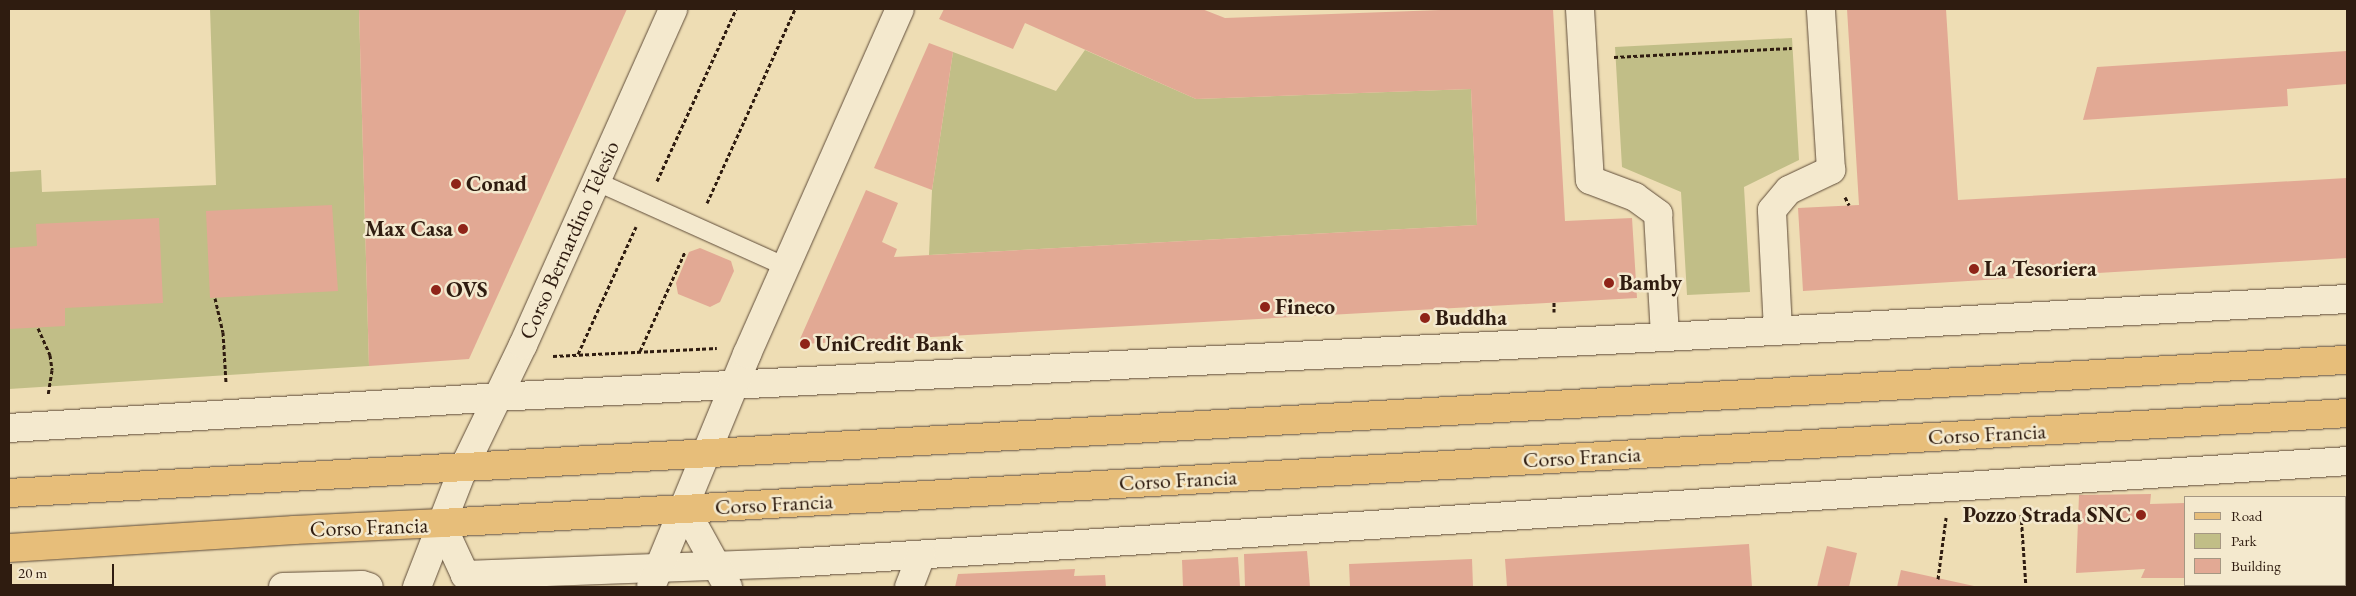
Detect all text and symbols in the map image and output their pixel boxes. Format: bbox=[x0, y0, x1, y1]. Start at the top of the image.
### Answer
street label: Corso Bernardino Telesio bbox=[513, 137, 625, 343]
place label: Conad bbox=[466, 171, 527, 197]
marker: Conad bbox=[450, 178, 462, 190]
place label: Max Casa bbox=[365, 216, 453, 242]
marker: Max Casa bbox=[457, 223, 469, 235]
place label: La Tesoriera bbox=[1984, 256, 2097, 282]
marker: La Tesoriera bbox=[1968, 263, 1980, 275]
place label: Bamby bbox=[1619, 270, 1682, 296]
place label: OVS bbox=[446, 277, 488, 303]
marker: Bamby bbox=[1603, 277, 1615, 289]
marker: OVS bbox=[430, 284, 442, 296]
place label: Fineco bbox=[1275, 294, 1335, 320]
marker: Fineco bbox=[1259, 301, 1271, 313]
place label: Buddha bbox=[1435, 305, 1507, 331]
marker: Buddha bbox=[1419, 312, 1431, 324]
place label: UniCredit Bank bbox=[815, 331, 964, 357]
marker: UniCredit Bank bbox=[799, 338, 811, 350]
street label: Corso Francia bbox=[1927, 418, 2047, 450]
street label: Corso Francia bbox=[1522, 441, 1642, 473]
street label: Corso Francia bbox=[1118, 464, 1238, 496]
street label: Corso Francia bbox=[714, 488, 834, 520]
legend bbox=[2184, 496, 2346, 586]
place label: Pozzo Strada SNC bbox=[1963, 502, 2131, 528]
text: Road bbox=[2231, 506, 2262, 525]
marker: Pozzo Strada SNC bbox=[2135, 509, 2147, 521]
street label: Corso Francia bbox=[309, 512, 429, 542]
text: Park bbox=[2231, 531, 2257, 550]
scale bar bbox=[12, 554, 116, 586]
text: Building bbox=[2231, 556, 2281, 575]
text: 20 m bbox=[18, 563, 47, 582]

